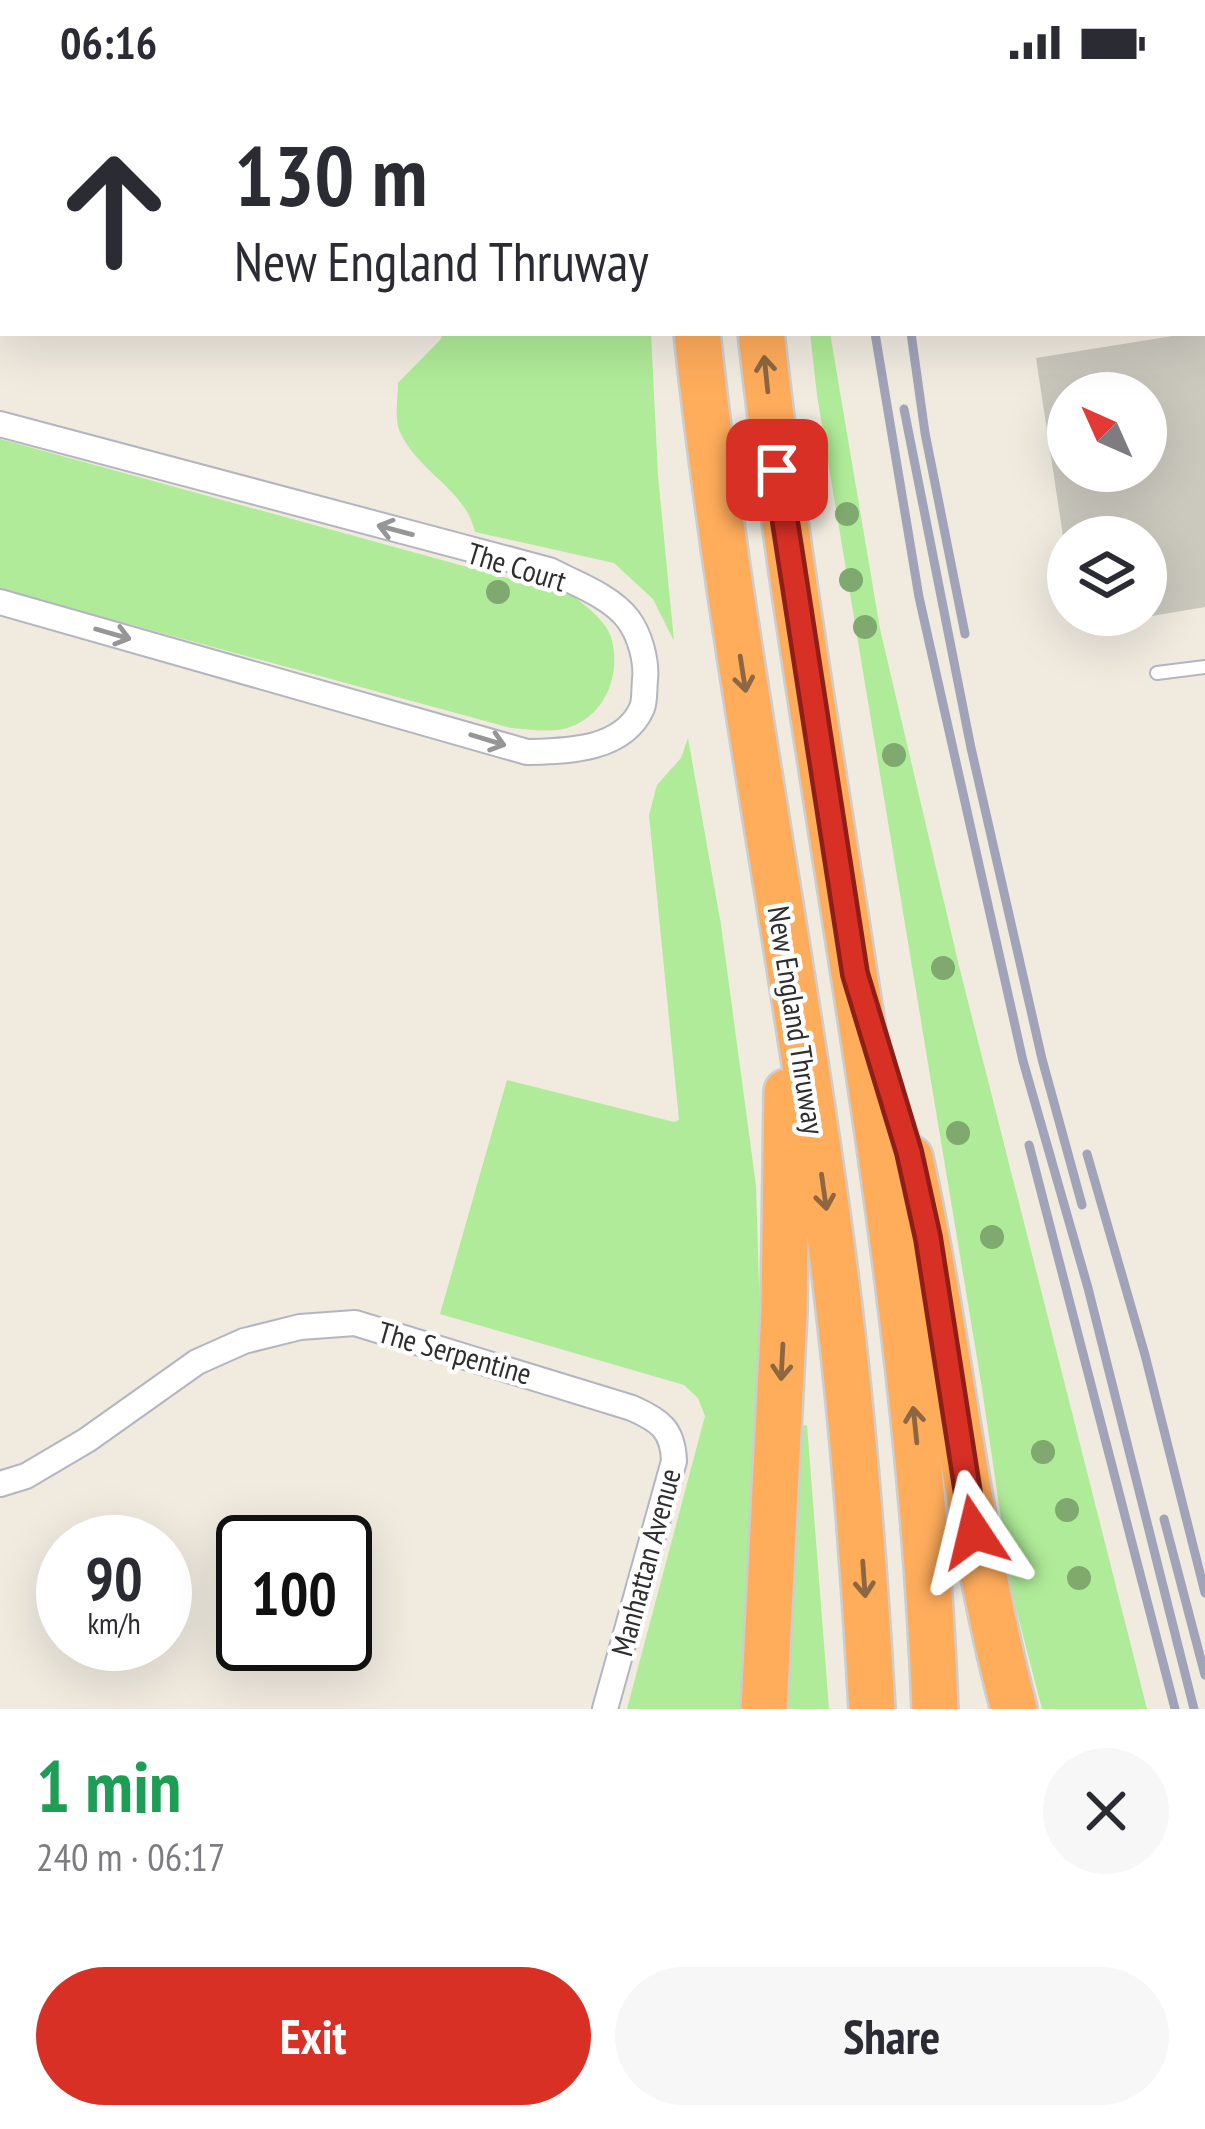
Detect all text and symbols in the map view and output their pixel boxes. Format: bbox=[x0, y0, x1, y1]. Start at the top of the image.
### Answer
text: 06:16 bbox=[60, 13, 157, 71]
text: 130 m bbox=[234, 120, 427, 229]
icon: ahead bbox=[36, 132, 192, 288]
text: New England Thruway bbox=[234, 226, 649, 296]
one-way arrow bbox=[754, 355, 776, 394]
north arrow bbox=[1047, 372, 1167, 492]
map controls bbox=[1047, 372, 1167, 636]
pin bbox=[726, 419, 828, 521]
icon: arrive bbox=[744, 437, 810, 503]
button: layers bbox=[1047, 516, 1167, 636]
one-way arrow bbox=[377, 518, 415, 540]
street label: The Court bbox=[463, 533, 572, 600]
one-way arrow bbox=[93, 625, 131, 647]
one-way arrow bbox=[732, 654, 755, 693]
one-way arrow bbox=[468, 730, 506, 752]
street label: New England Thruway bbox=[760, 903, 834, 1138]
one-way arrow bbox=[813, 1171, 835, 1210]
street label: The Serpentine bbox=[374, 1312, 536, 1392]
one-way arrow bbox=[770, 1342, 793, 1381]
one-way arrow bbox=[903, 1406, 926, 1445]
street label: Manhattan Avenue bbox=[601, 1464, 689, 1660]
position arrow bbox=[911, 1469, 1037, 1595]
speed limit sign: 100 bbox=[216, 1515, 372, 1671]
text: 90 bbox=[85, 1539, 143, 1617]
one-way arrow bbox=[853, 1559, 876, 1598]
text: km/h bbox=[87, 1603, 141, 1642]
text: 1 min bbox=[36, 1739, 181, 1832]
button: close bbox=[1043, 1748, 1169, 1874]
text: 240 m · 06:17 bbox=[36, 1831, 225, 1882]
button: Exit bbox=[36, 1967, 591, 2105]
button: Share bbox=[615, 1967, 1169, 2105]

